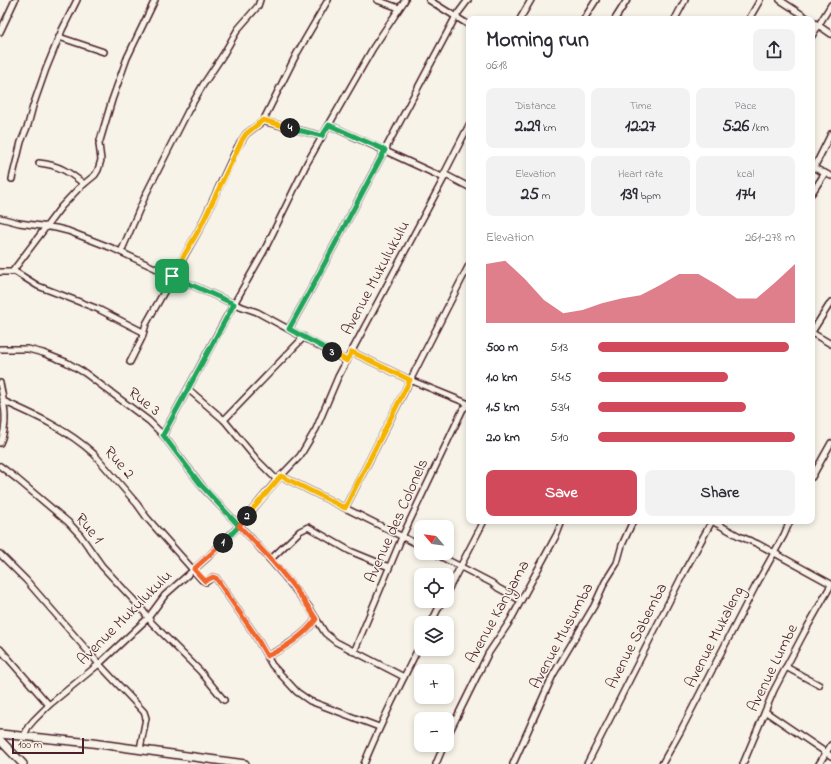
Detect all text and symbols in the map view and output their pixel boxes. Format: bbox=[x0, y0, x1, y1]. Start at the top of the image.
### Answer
text: Morning run bbox=[486, 25, 589, 57]
button: share bbox=[753, 29, 795, 71]
text: 06:18 bbox=[486, 56, 507, 75]
text: Distance bbox=[515, 98, 556, 114]
text: Time bbox=[630, 98, 651, 114]
text: Pace bbox=[735, 98, 756, 114]
text: 2.29 bbox=[515, 114, 540, 139]
text: 12:27 bbox=[625, 114, 656, 139]
text: 5:26 bbox=[722, 114, 749, 139]
pin: 4 bbox=[280, 118, 300, 138]
text: 4 bbox=[288, 120, 292, 136]
text: km bbox=[540, 120, 556, 136]
text: /km bbox=[749, 120, 769, 136]
text: Elevation bbox=[515, 166, 556, 182]
text: Heart rate bbox=[618, 166, 663, 182]
text: kcal bbox=[737, 166, 754, 182]
text: 25 bbox=[521, 182, 539, 207]
text: 139 bbox=[620, 182, 638, 207]
text: 174 bbox=[736, 182, 755, 207]
text: m bbox=[539, 188, 550, 204]
text: bpm bbox=[638, 188, 661, 204]
street label: Avenue Mukulukulu bbox=[336, 217, 416, 339]
text: Elevation bbox=[486, 228, 534, 247]
text: 261–278 m bbox=[745, 228, 795, 247]
pin bbox=[155, 259, 189, 293]
icon: arrive bbox=[161, 265, 183, 287]
text: 500 m bbox=[486, 338, 518, 357]
text: 5:13 bbox=[550, 338, 568, 357]
pin: 3 bbox=[322, 342, 342, 362]
text: 3 bbox=[330, 344, 334, 360]
text: 1.0 km bbox=[486, 368, 517, 387]
text: 5:45 bbox=[550, 368, 571, 387]
street label: Rue 3 bbox=[123, 382, 165, 422]
text: 1.5 km bbox=[486, 398, 519, 417]
text: 5:34 bbox=[550, 398, 569, 417]
text: 2.0 km bbox=[486, 428, 520, 447]
text: 5:10 bbox=[550, 428, 568, 447]
street label: Rue 2 bbox=[98, 441, 140, 485]
street label: Avenue des Colonels bbox=[359, 455, 435, 587]
button: Save bbox=[486, 470, 637, 516]
button: Share bbox=[645, 470, 795, 516]
pin: 2 bbox=[237, 506, 257, 526]
street label: Rue 1 bbox=[69, 508, 109, 550]
text: 2 bbox=[244, 508, 250, 524]
north arrow bbox=[414, 520, 454, 560]
map controls bbox=[414, 520, 454, 752]
pin: 1 bbox=[213, 533, 233, 553]
text: 1 bbox=[221, 535, 225, 551]
street label: Avenue Kanyama bbox=[460, 556, 536, 668]
street label: Avenue Mukulukulu bbox=[72, 565, 178, 671]
button: locate bbox=[414, 568, 454, 608]
street label: Avenue Musumba bbox=[524, 579, 600, 693]
street label: Avenue Sabemba bbox=[600, 579, 674, 693]
street label: Avenue Mukaleng bbox=[679, 582, 751, 692]
button: layers bbox=[414, 616, 454, 656]
street label: Avenue Lumbe bbox=[741, 619, 805, 716]
button: + bbox=[414, 664, 454, 704]
button: − bbox=[414, 712, 454, 752]
scale bar bbox=[12, 736, 84, 755]
text: 100 m bbox=[18, 737, 42, 753]

